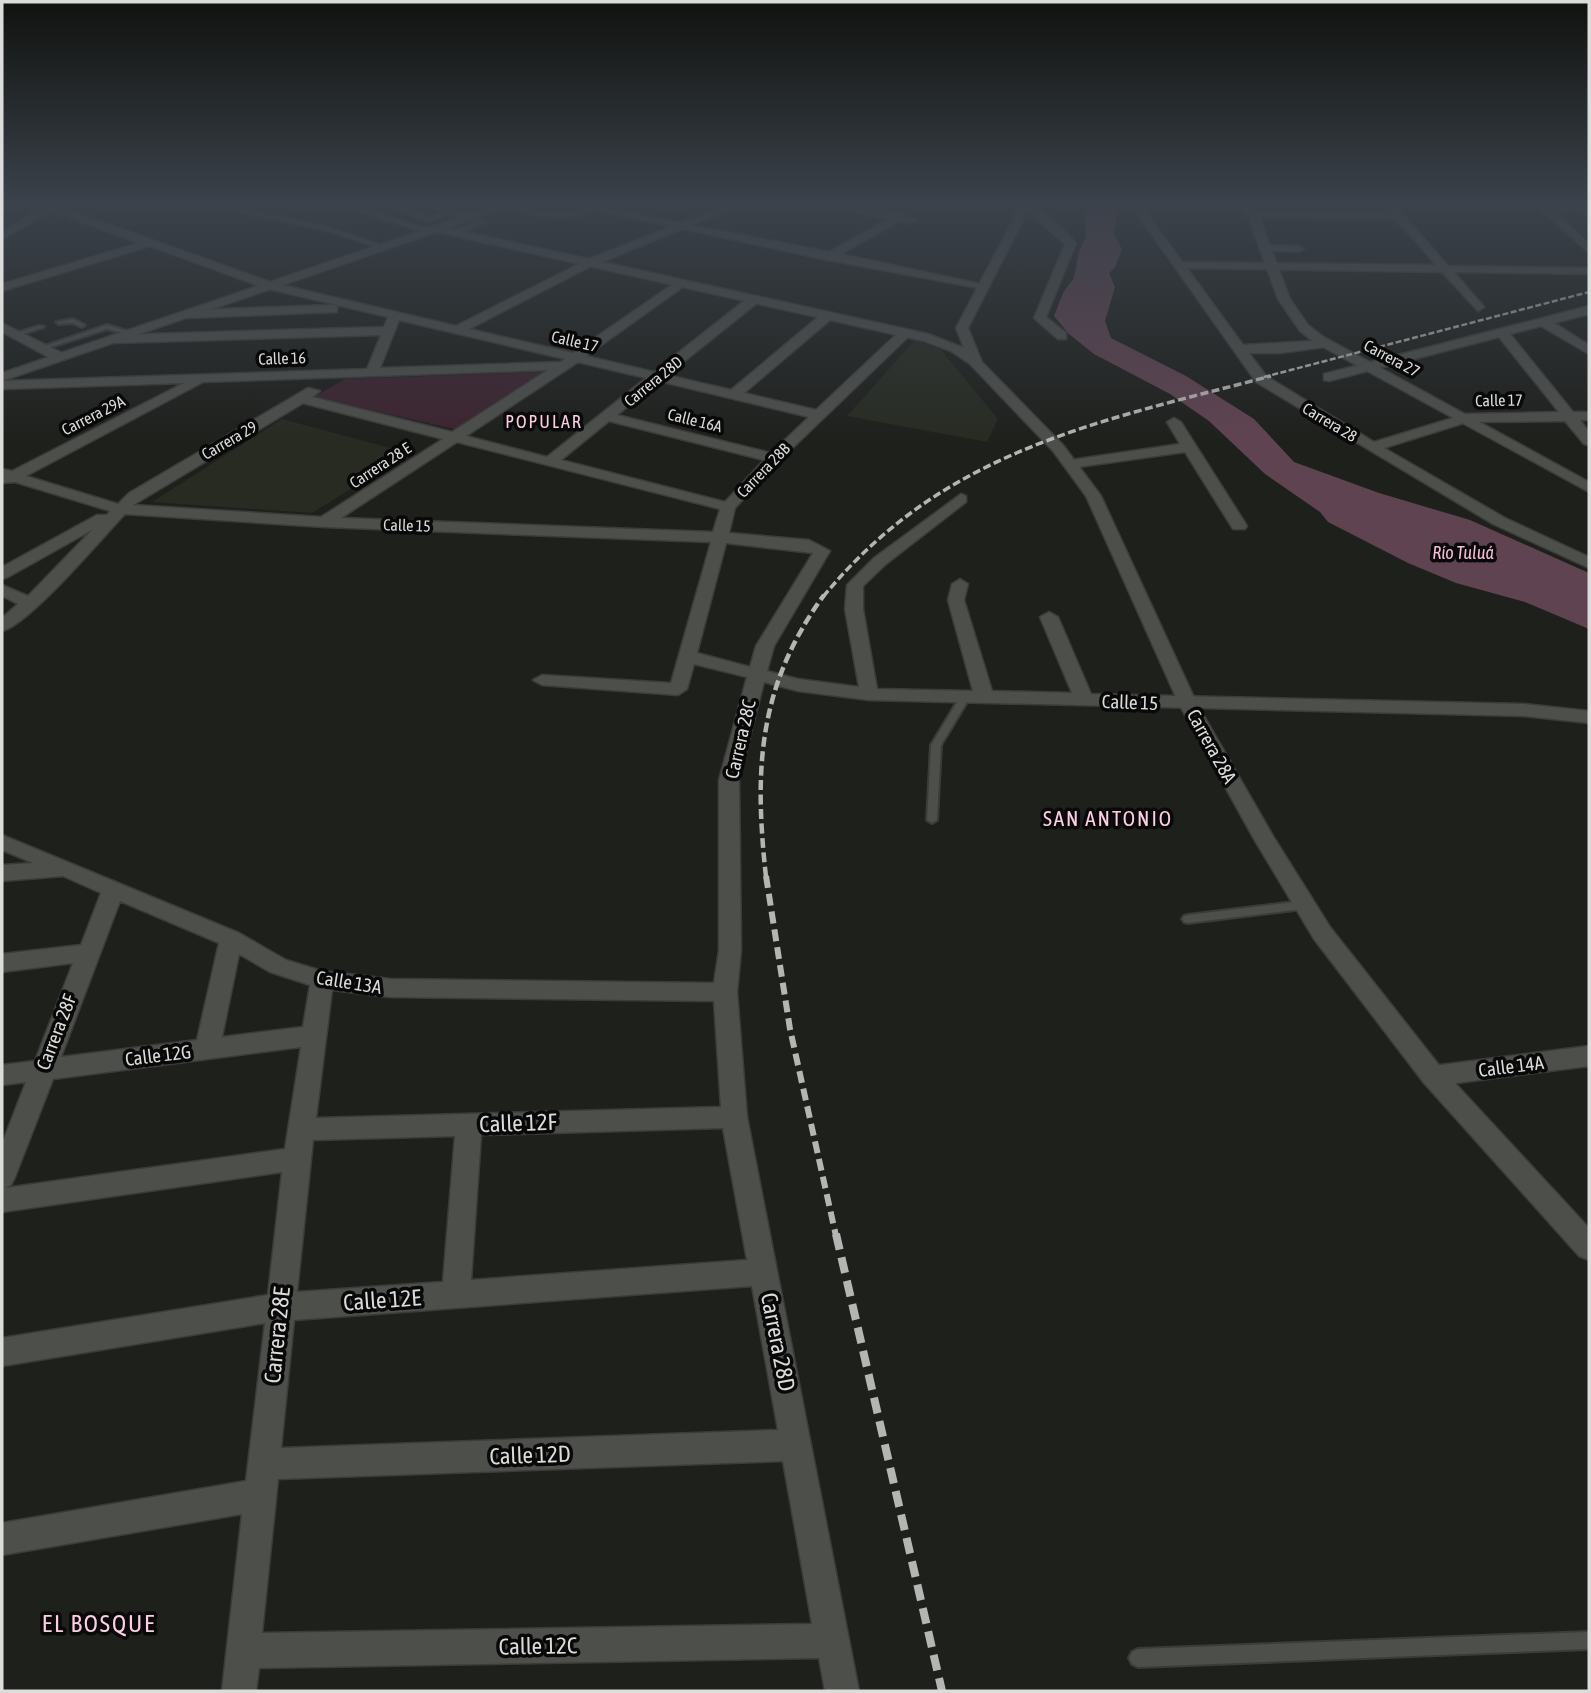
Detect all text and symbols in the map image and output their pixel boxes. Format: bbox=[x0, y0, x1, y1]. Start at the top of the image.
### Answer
street label: Calle 17 bbox=[550, 327, 600, 355]
street label: Carrera 27 bbox=[1361, 336, 1423, 380]
street label: Calle 16 bbox=[258, 348, 306, 368]
street label: Carrera 28D bbox=[620, 352, 686, 410]
street label: Carrera 29A bbox=[59, 391, 128, 439]
street label: Calle 17 bbox=[1475, 391, 1523, 409]
street label: Carrera 28 bbox=[1299, 399, 1361, 445]
street label: Calle 16A bbox=[666, 405, 724, 435]
district label: POPULAR bbox=[505, 411, 583, 432]
street label: Carrera 29 bbox=[198, 417, 260, 463]
street label: Carrera 28 E bbox=[346, 438, 414, 491]
street label: Carrera 28B bbox=[733, 439, 793, 501]
street label: Calle 15 bbox=[383, 515, 431, 535]
water label: Río Tuluá bbox=[1432, 542, 1494, 563]
street label: Calle 15 bbox=[1101, 690, 1159, 714]
street label: Carrera 28C bbox=[720, 697, 760, 781]
street label: Carrera 28A bbox=[1183, 705, 1242, 787]
district label: SAN ANTONIO bbox=[1043, 806, 1173, 830]
street label: Calle 13A bbox=[315, 966, 384, 998]
street label: Carrera 28F bbox=[32, 991, 81, 1073]
street label: Calle 12G bbox=[124, 1040, 192, 1070]
street label: Calle 14A bbox=[1477, 1051, 1546, 1081]
street label: Calle 12F bbox=[479, 1109, 558, 1137]
street label: Calle 12E bbox=[342, 1284, 422, 1316]
street label: Carrera 28E bbox=[259, 1285, 295, 1384]
street label: Carrera 28D bbox=[756, 1291, 800, 1393]
street label: Calle 12D bbox=[489, 1441, 571, 1469]
district label: EL BOSQUE bbox=[42, 1610, 156, 1637]
street label: Calle 12C bbox=[498, 1632, 578, 1660]

